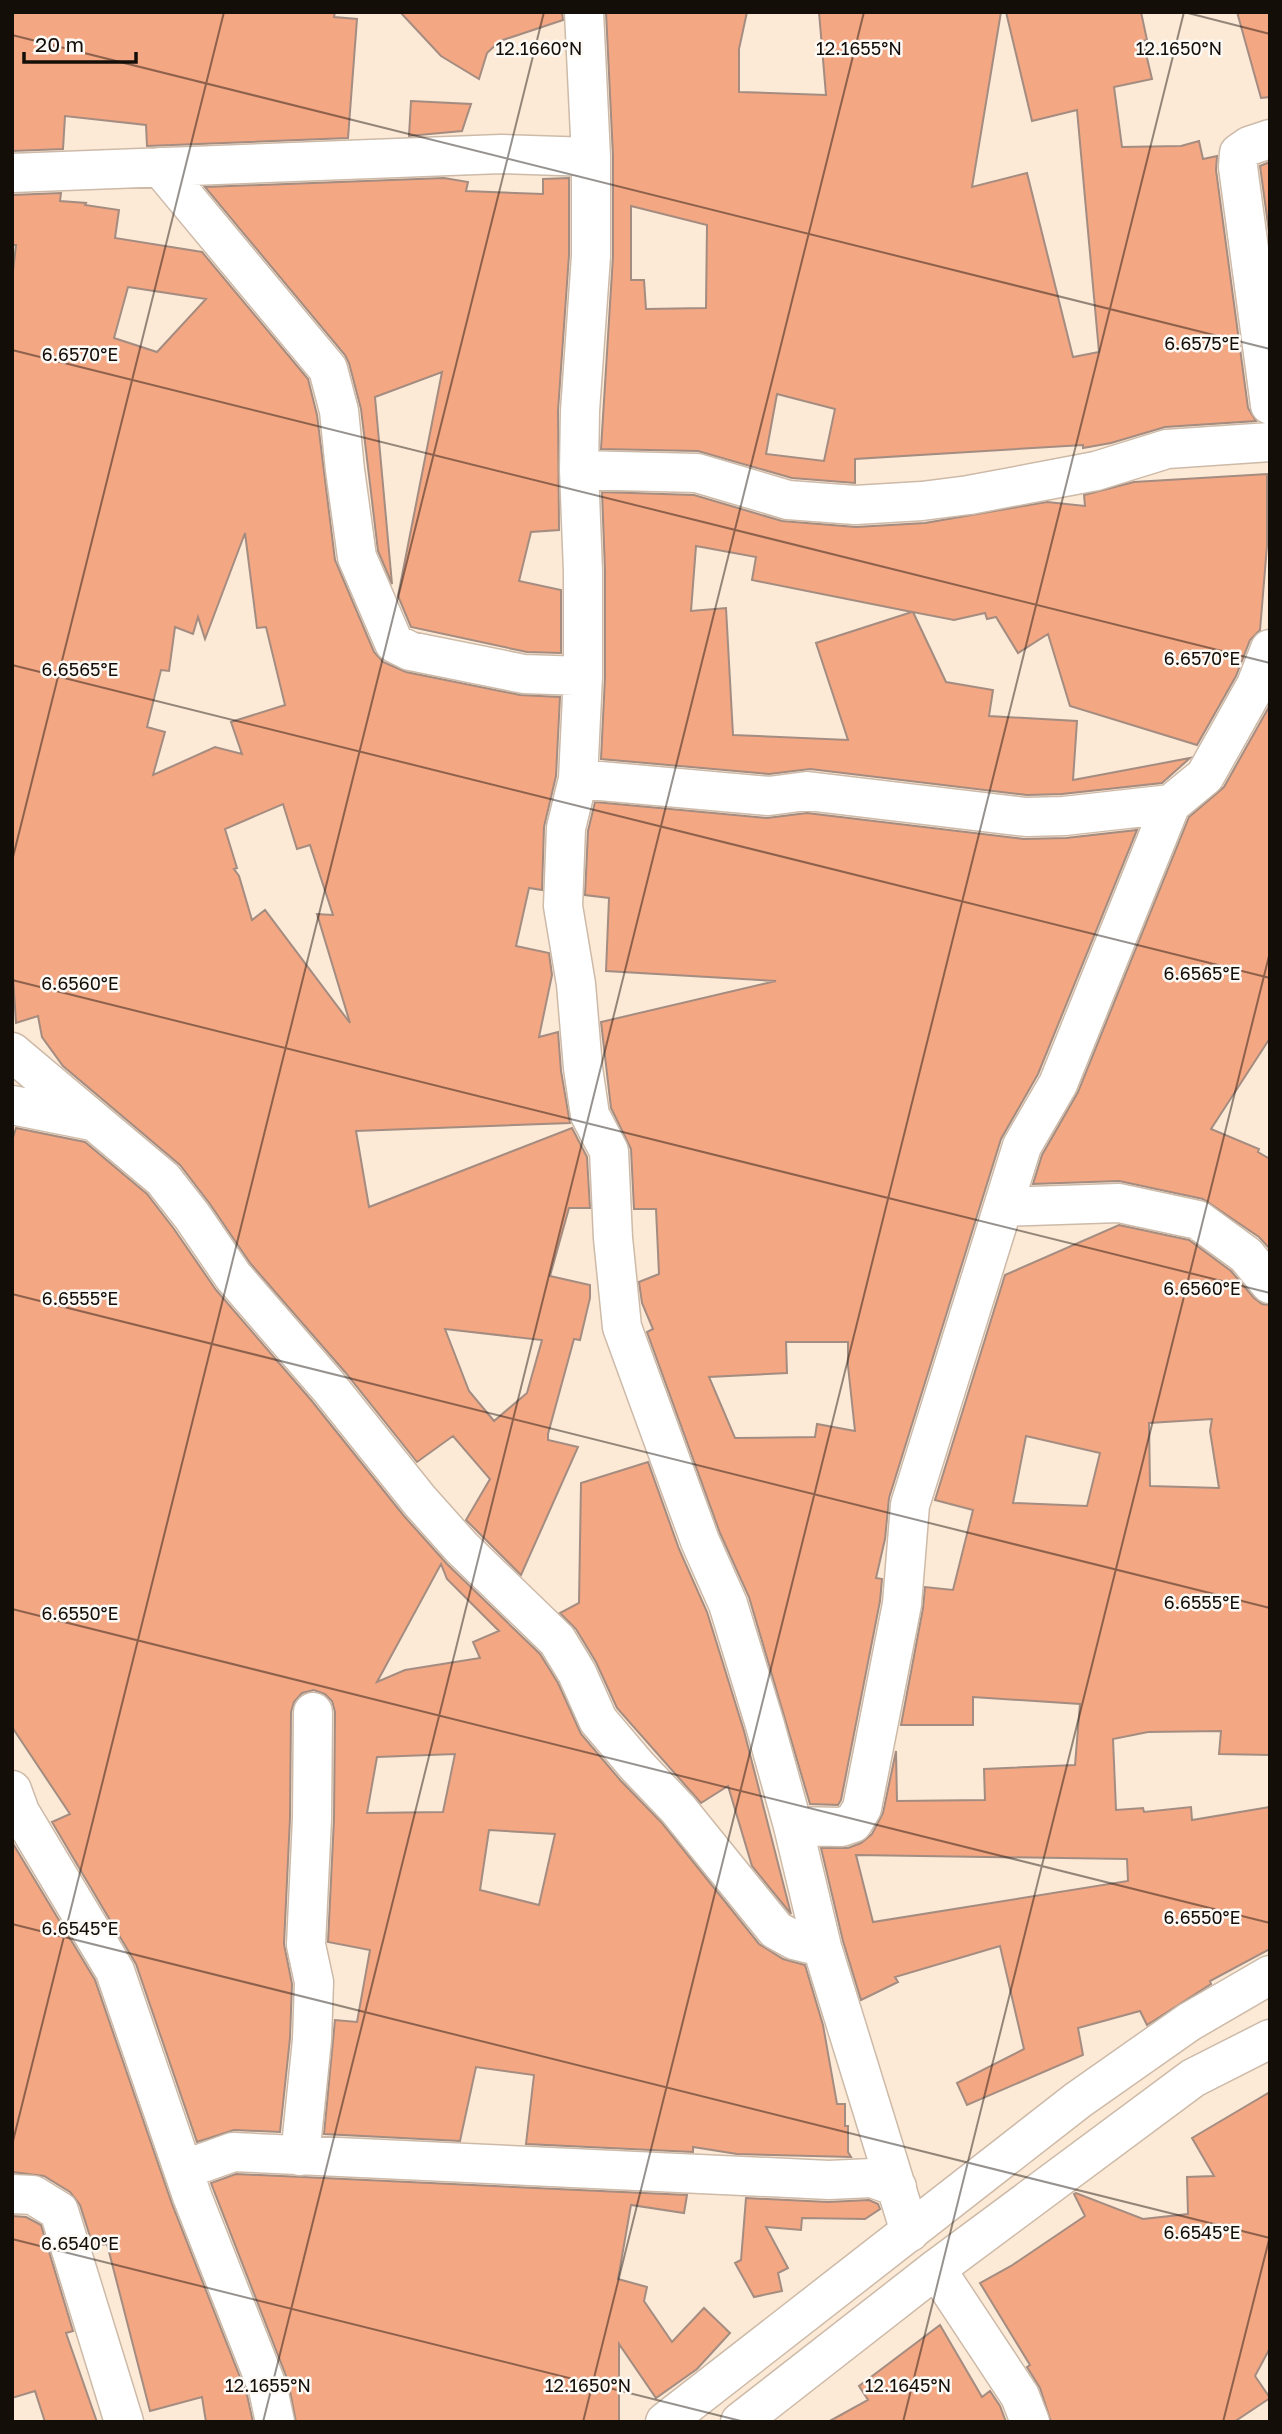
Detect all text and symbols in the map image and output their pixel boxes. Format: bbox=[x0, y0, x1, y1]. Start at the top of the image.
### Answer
scale bar bbox=[24, 21, 136, 65]
text: 20 m bbox=[35, 31, 84, 57]
text: 12.1660°N bbox=[496, 37, 582, 59]
text: 12.1655°N bbox=[816, 37, 902, 59]
text: 12.1650°N bbox=[1136, 37, 1222, 59]
text: 6.6575°E bbox=[1164, 332, 1240, 354]
text: 6.6570°E bbox=[42, 343, 118, 365]
text: 6.6570°E bbox=[1164, 647, 1240, 669]
text: 6.6565°E bbox=[42, 658, 118, 680]
text: 6.6565°E bbox=[1164, 962, 1240, 984]
text: 6.6560°E bbox=[41, 972, 119, 994]
text: 6.6560°E bbox=[1163, 1277, 1241, 1299]
text: 6.6555°E bbox=[42, 1287, 118, 1309]
text: 6.6555°E bbox=[1164, 1591, 1240, 1613]
text: 6.6550°E bbox=[41, 1602, 119, 1624]
text: 6.6550°E bbox=[1163, 1906, 1241, 1928]
text: 6.6545°E bbox=[41, 1917, 119, 1939]
text: 6.6545°E bbox=[1163, 2221, 1241, 2243]
text: 6.6540°E bbox=[41, 2232, 119, 2254]
text: 12.1655°N bbox=[225, 2374, 311, 2396]
text: 12.1650°N bbox=[545, 2374, 631, 2396]
text: 12.1645°N bbox=[865, 2374, 951, 2396]

